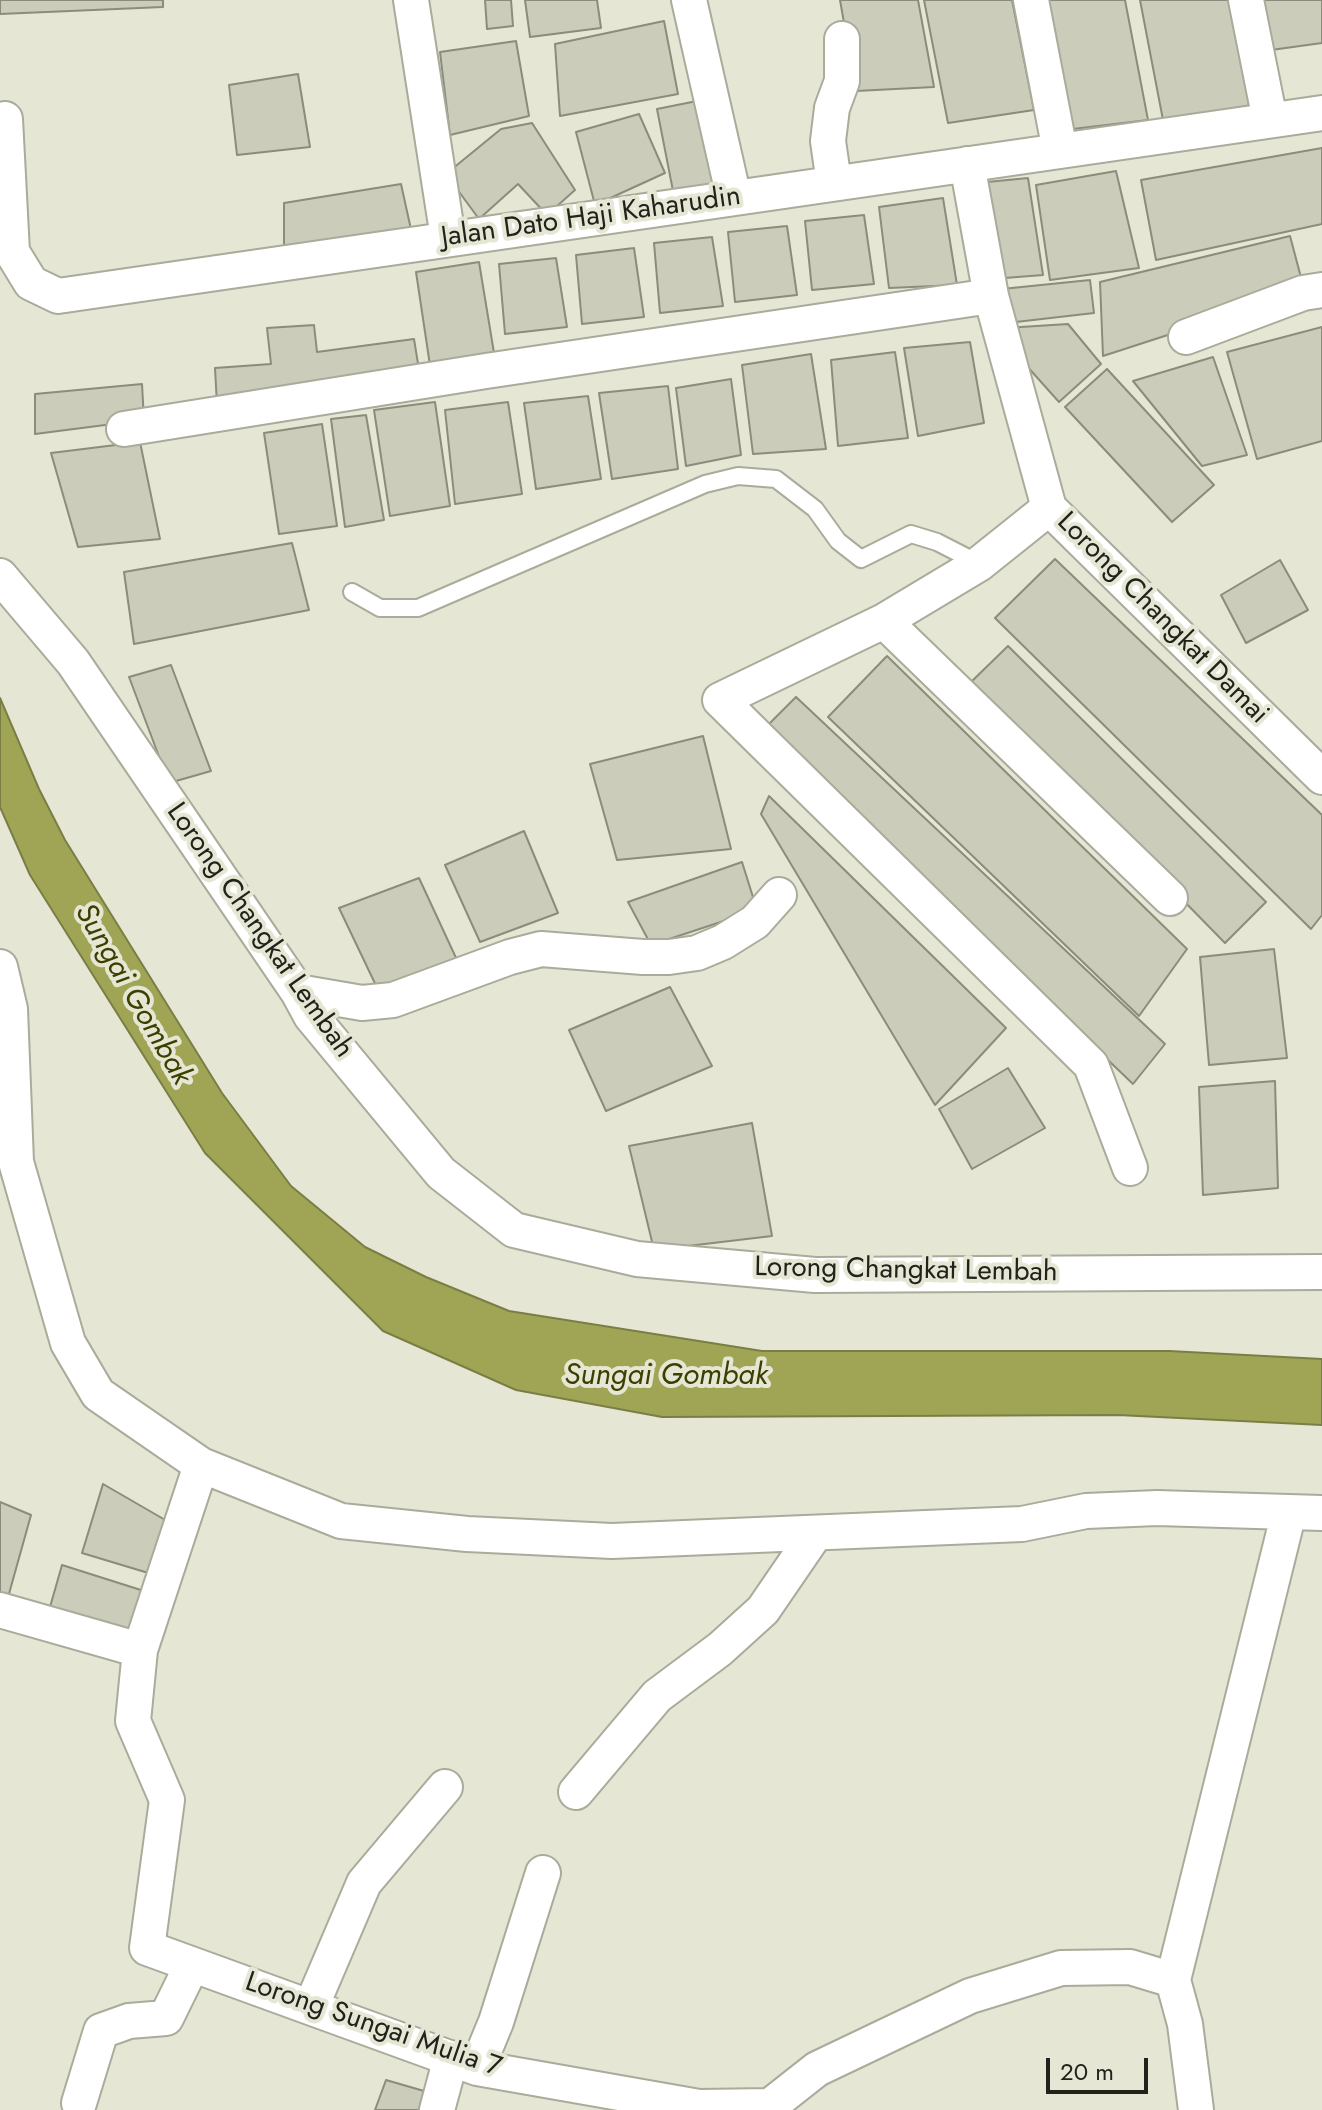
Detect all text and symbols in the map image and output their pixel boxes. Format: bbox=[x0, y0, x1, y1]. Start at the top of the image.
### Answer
street label: Jalan Dato Haji Kaharudin bbox=[439, 180, 743, 256]
street label: Lorong Changkat Damai bbox=[1049, 506, 1275, 732]
street label: Lorong Changkat Lembah bbox=[158, 797, 360, 1065]
water label: Sungai Gombak bbox=[66, 898, 198, 1092]
street label: Lorong Changkat Lembah bbox=[754, 1252, 1058, 1290]
water label: Sungai Gombak bbox=[564, 1359, 768, 1395]
street label: Lorong Sungai Mulia 7 bbox=[240, 1966, 506, 2086]
scale bar bbox=[1050, 2042, 1152, 2092]
text: 20 m bbox=[1060, 2054, 1114, 2089]

